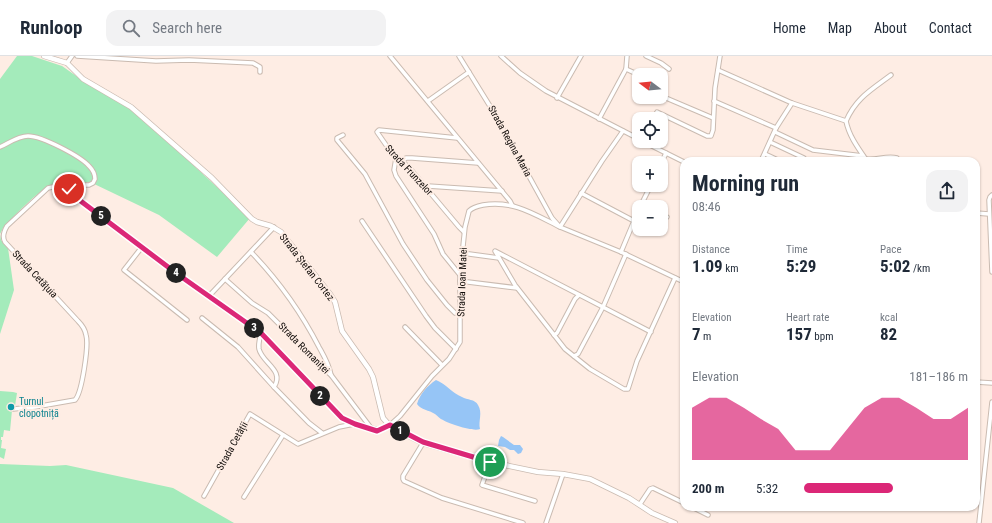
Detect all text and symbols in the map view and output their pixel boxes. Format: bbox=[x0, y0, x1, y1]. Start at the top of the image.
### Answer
search box bbox=[106, 10, 386, 46]
text: Runloop bbox=[20, 16, 82, 39]
icon: search bbox=[120, 17, 142, 39]
text: Search here bbox=[152, 19, 222, 37]
text: Home bbox=[773, 20, 806, 36]
text: Map bbox=[828, 20, 852, 36]
text: About bbox=[874, 20, 907, 36]
text: Contact bbox=[929, 20, 972, 36]
north arrow bbox=[632, 68, 668, 104]
map controls bbox=[632, 68, 668, 236]
street label: Strada Regina Maria bbox=[486, 104, 534, 179]
button: locate bbox=[632, 112, 668, 148]
street label: Strada Frunzelor bbox=[383, 143, 435, 197]
button: + bbox=[632, 156, 668, 192]
button: share bbox=[926, 170, 968, 212]
text: Morning run bbox=[692, 171, 799, 196]
pin bbox=[52, 172, 86, 206]
icon: check bbox=[58, 178, 80, 200]
text: 08:46 bbox=[692, 199, 721, 214]
button: − bbox=[632, 200, 668, 236]
pin: 5 bbox=[91, 206, 111, 226]
text: 5 bbox=[98, 209, 104, 222]
street label: Strada Ștefan Cortez bbox=[277, 231, 337, 303]
text: Distance bbox=[692, 243, 730, 256]
text: Time bbox=[786, 243, 808, 256]
text: Pace bbox=[880, 243, 902, 256]
street label: Strada Ioan Matei bbox=[455, 247, 469, 317]
street label: Strada Cetățuia bbox=[10, 248, 60, 301]
text: 1.09 bbox=[692, 256, 723, 276]
text: 5:29 bbox=[786, 256, 816, 276]
text: 5:02 bbox=[880, 256, 910, 276]
text: km bbox=[723, 262, 738, 275]
text: /km bbox=[910, 262, 930, 275]
pin: 4 bbox=[166, 263, 186, 283]
text: 4 bbox=[173, 266, 179, 279]
text: Elevation bbox=[692, 311, 732, 324]
text: Heart rate bbox=[786, 311, 829, 324]
text: kcal bbox=[880, 311, 898, 324]
pin: 3 bbox=[244, 318, 264, 338]
street label: Strada Romaniței bbox=[276, 320, 332, 376]
text: 3 bbox=[251, 321, 257, 334]
text: 7 bbox=[692, 324, 701, 344]
text: 157 bbox=[786, 324, 812, 344]
text: 82 bbox=[880, 324, 897, 344]
text: m bbox=[701, 330, 711, 343]
text: bpm bbox=[812, 330, 833, 343]
text: Elevation bbox=[692, 369, 739, 384]
text: 181–186 m bbox=[909, 369, 968, 384]
pin: 2 bbox=[310, 386, 330, 406]
text: 2 bbox=[317, 389, 323, 402]
place label: Turnul clopotniță bbox=[19, 396, 59, 420]
marker: Turnul clopotniță bbox=[6, 402, 16, 412]
street label: Strada Cetății bbox=[214, 420, 251, 473]
pin: 1 bbox=[390, 421, 410, 441]
text: 1 bbox=[397, 424, 403, 437]
pin bbox=[473, 445, 507, 479]
icon: arrive bbox=[479, 451, 501, 473]
text: 200 m bbox=[692, 481, 724, 496]
text: 5:32 bbox=[756, 481, 778, 496]

